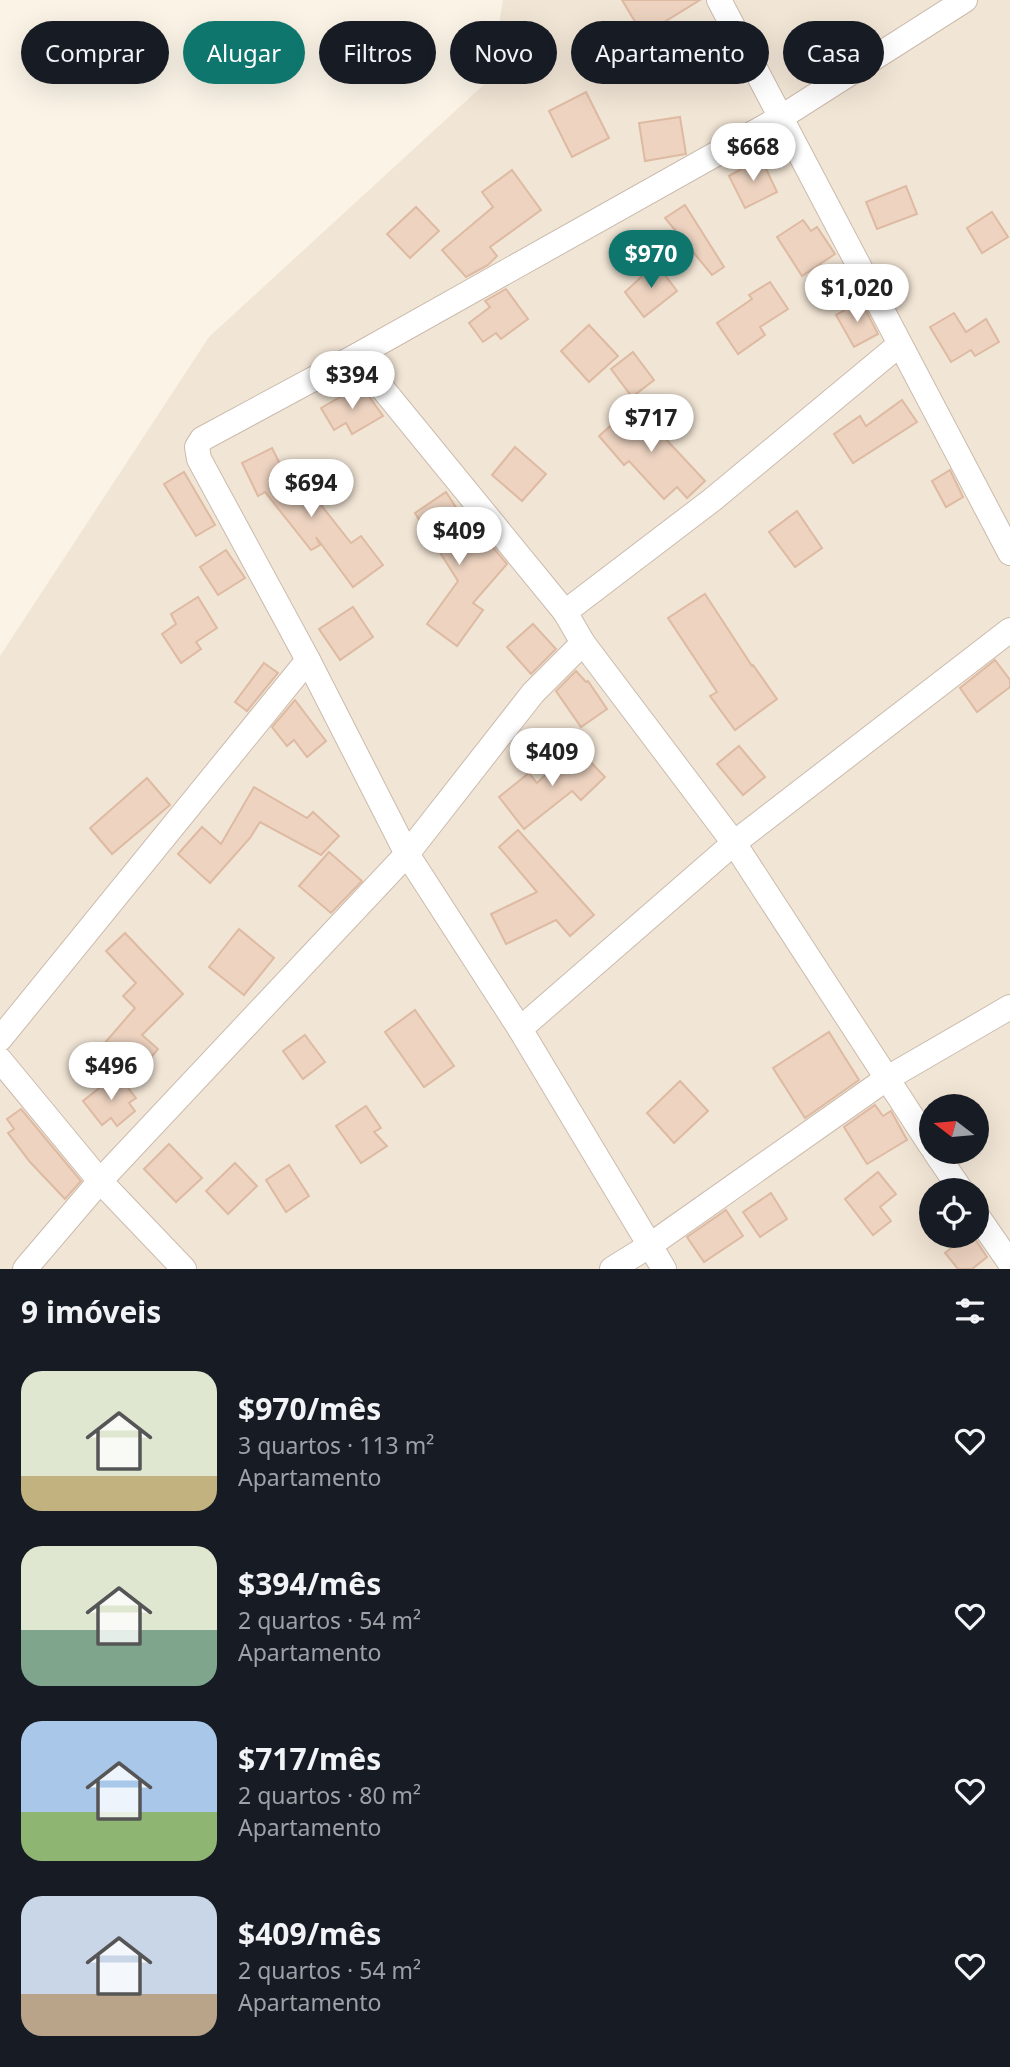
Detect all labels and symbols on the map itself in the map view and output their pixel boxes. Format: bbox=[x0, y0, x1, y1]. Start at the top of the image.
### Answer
pin: $668 bbox=[712, 124, 794, 183]
pin: $970 bbox=[610, 230, 692, 290]
pin: $1,020 bbox=[800, 264, 914, 324]
pin: $394 bbox=[311, 352, 393, 411]
pin: $717 bbox=[610, 394, 692, 454]
pin: $694 bbox=[270, 460, 352, 519]
pin: $409 bbox=[418, 508, 500, 567]
pin: $409 bbox=[511, 728, 593, 788]
pin: $496 bbox=[70, 1042, 152, 1102]
north arrow bbox=[919, 1094, 989, 1164]

